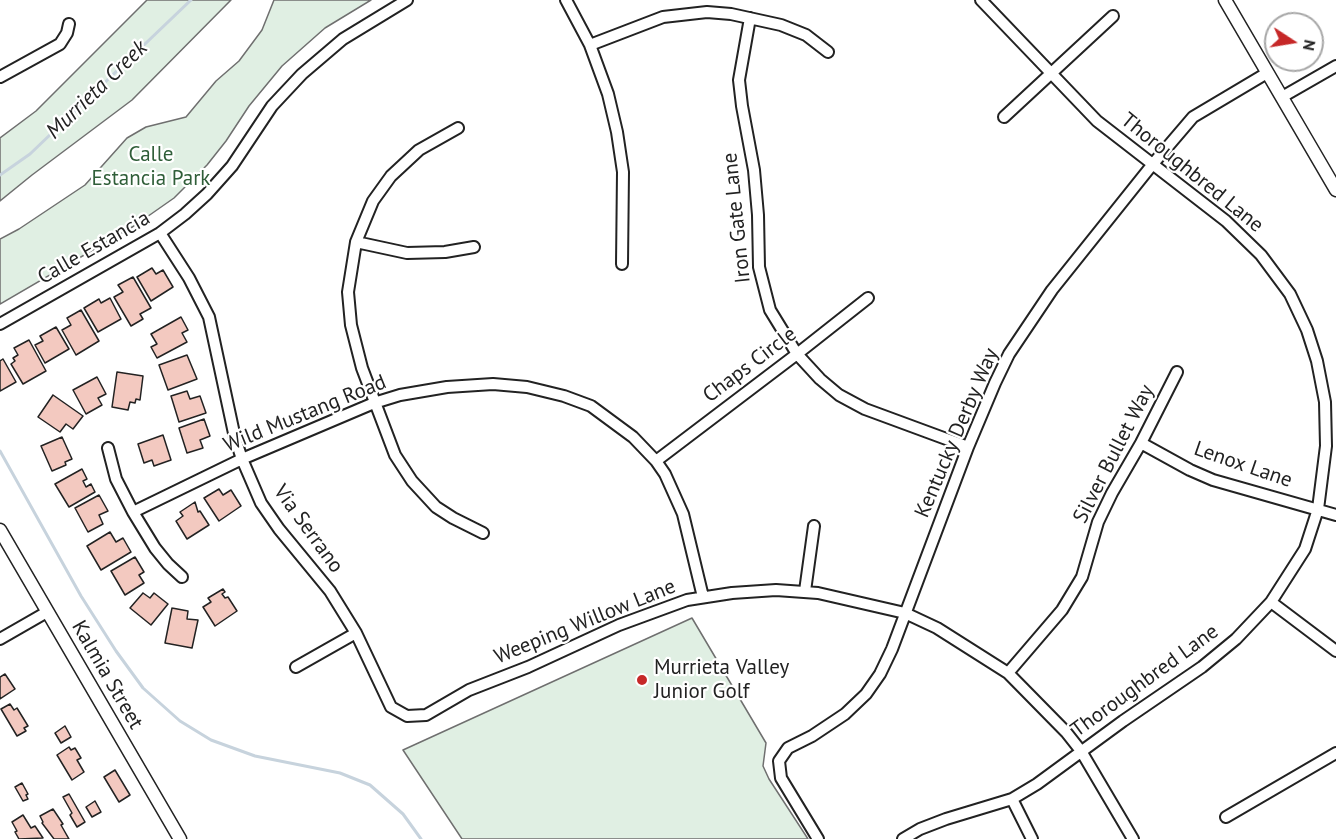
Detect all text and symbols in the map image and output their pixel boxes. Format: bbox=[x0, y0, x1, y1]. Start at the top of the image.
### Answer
north arrow bbox=[1264, 12, 1324, 72]
water label: Murrieta Creek bbox=[41, 35, 153, 145]
text: N bbox=[1299, 38, 1321, 53]
street label: Thoroughbred Lane bbox=[1116, 108, 1268, 238]
park label: Calle Estancia Park bbox=[92, 142, 210, 192]
street label: Iron Gate Lane bbox=[718, 152, 756, 284]
street label: Calle Estancia bbox=[33, 206, 155, 290]
street label: Chaps Circle bbox=[698, 322, 802, 408]
street label: Kentucky Derby Way bbox=[910, 344, 1004, 522]
street label: Wild Mustang Road bbox=[220, 370, 390, 458]
street label: Silver Bullet Way bbox=[1068, 380, 1160, 528]
street label: Lenox Lane bbox=[1191, 436, 1295, 494]
street label: Via Serrano bbox=[268, 480, 348, 578]
street label: Weeping Willow Lane bbox=[491, 574, 679, 670]
street label: Kalmia Street bbox=[66, 616, 148, 734]
street label: Thoroughbred Lane bbox=[1066, 619, 1224, 743]
place label: Murrieta Valley Junior Golf bbox=[654, 655, 789, 705]
marker: Murrieta Valley Junior Golf bbox=[635, 673, 649, 687]

